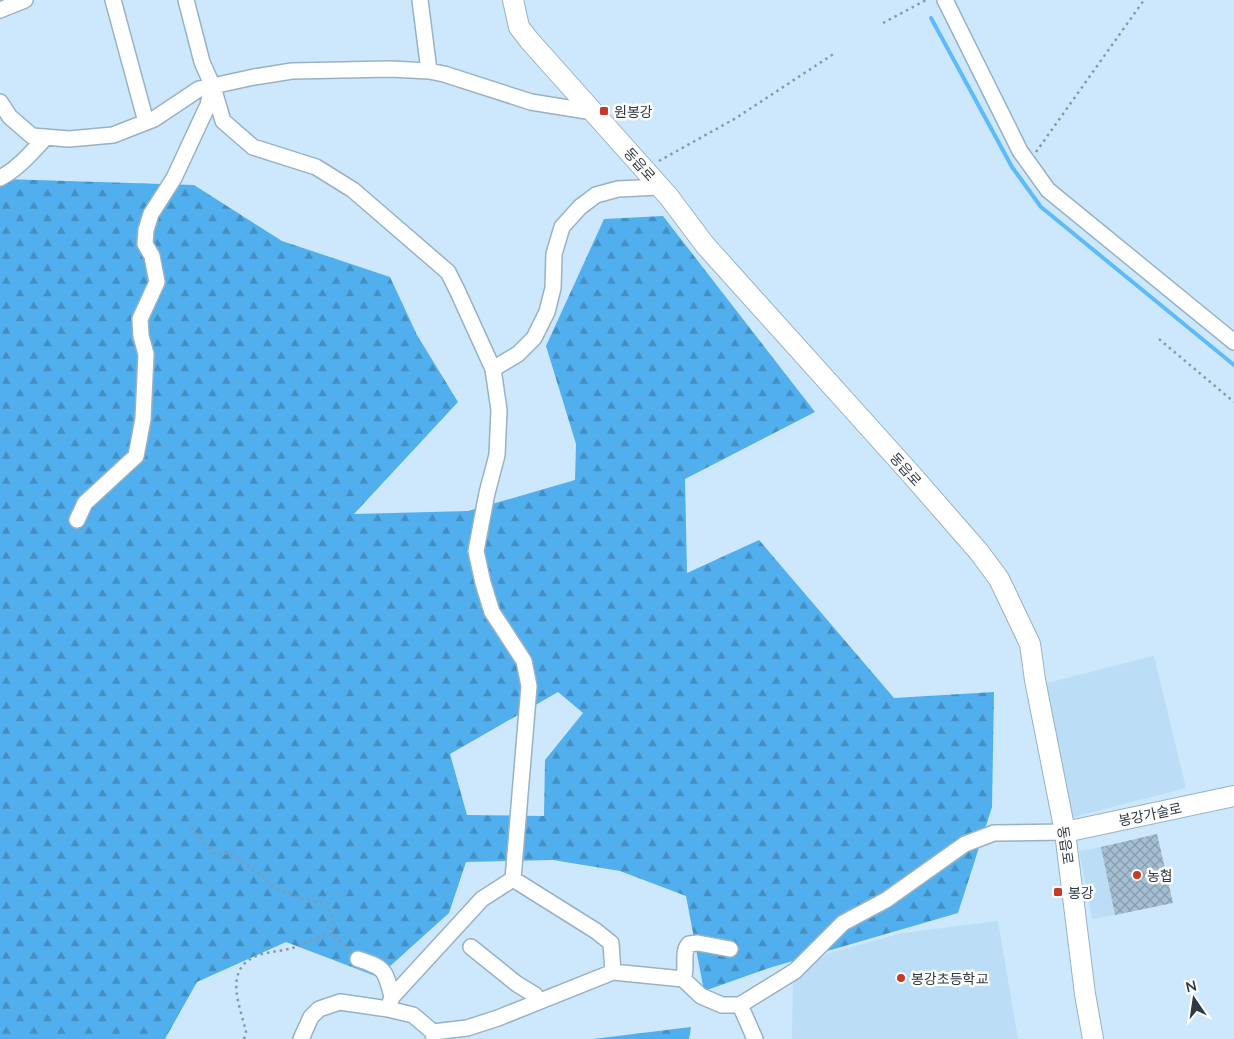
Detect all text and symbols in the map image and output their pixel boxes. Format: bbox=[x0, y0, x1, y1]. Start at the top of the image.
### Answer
place label: 원봉강 bbox=[614, 103, 653, 120]
marker: 원봉강 bbox=[598, 105, 610, 117]
street label: 동읍로 bbox=[621, 144, 659, 184]
street label: 동읍로 bbox=[887, 449, 925, 489]
street label: 봉강가술로 bbox=[1117, 799, 1183, 829]
street label: 동읍로 bbox=[1055, 825, 1077, 865]
place label: 농협 bbox=[1147, 867, 1173, 884]
marker: 농협 bbox=[1131, 869, 1143, 881]
place label: 봉강 bbox=[1068, 884, 1094, 901]
marker: 봉강 bbox=[1052, 886, 1064, 898]
place label: 봉강초등학교 bbox=[911, 970, 988, 987]
marker: 봉강초등학교 bbox=[895, 972, 907, 984]
north arrow bbox=[1169, 974, 1219, 1024]
text: N bbox=[1184, 976, 1198, 995]

